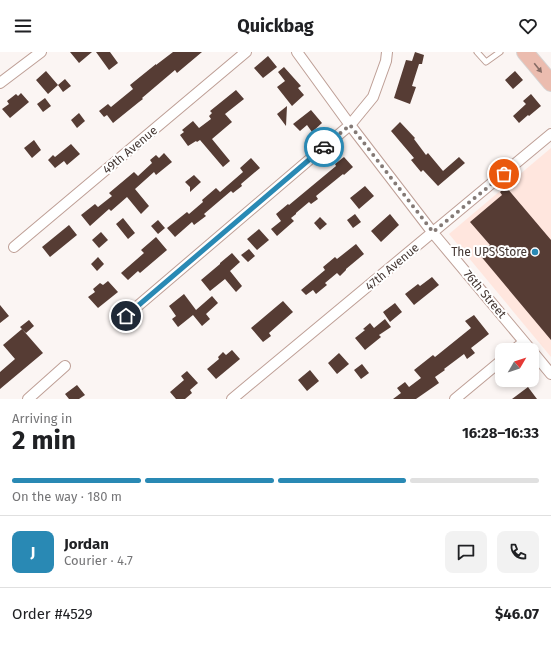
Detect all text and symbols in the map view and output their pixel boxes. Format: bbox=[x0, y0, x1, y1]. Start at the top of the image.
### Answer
icon: menu bbox=[12, 15, 34, 37]
text: Quickbag bbox=[237, 15, 314, 37]
icon: heart bbox=[517, 15, 539, 37]
one-way arrow bbox=[534, 62, 543, 73]
street label: 49th Avenue bbox=[100, 123, 160, 177]
courier bbox=[304, 127, 344, 167]
icon: car bbox=[313, 136, 335, 158]
pin bbox=[487, 157, 521, 191]
icon: bag bbox=[493, 163, 515, 185]
street label: 47th Avenue bbox=[362, 240, 422, 294]
place label: The UPS Store bbox=[451, 245, 527, 259]
marker: The UPS Store bbox=[530, 247, 540, 257]
street label: 76th Street bbox=[461, 267, 510, 321]
pin bbox=[109, 299, 143, 333]
icon: home bbox=[115, 305, 137, 327]
north arrow bbox=[495, 343, 539, 387]
map controls bbox=[495, 343, 539, 387]
text: Arriving in bbox=[12, 411, 72, 426]
text: 16:28–16:33 bbox=[462, 424, 539, 442]
text: 2 min bbox=[12, 425, 76, 456]
text: On the way · 180 m bbox=[12, 489, 122, 504]
button: chat bbox=[445, 531, 487, 573]
button: phone bbox=[497, 531, 539, 573]
text: Jordan bbox=[64, 535, 109, 553]
text: J bbox=[31, 543, 35, 561]
text: Courier · 4.7 bbox=[64, 553, 133, 568]
text: Order #4529 bbox=[12, 605, 93, 623]
text: $46.07 bbox=[495, 605, 539, 623]

